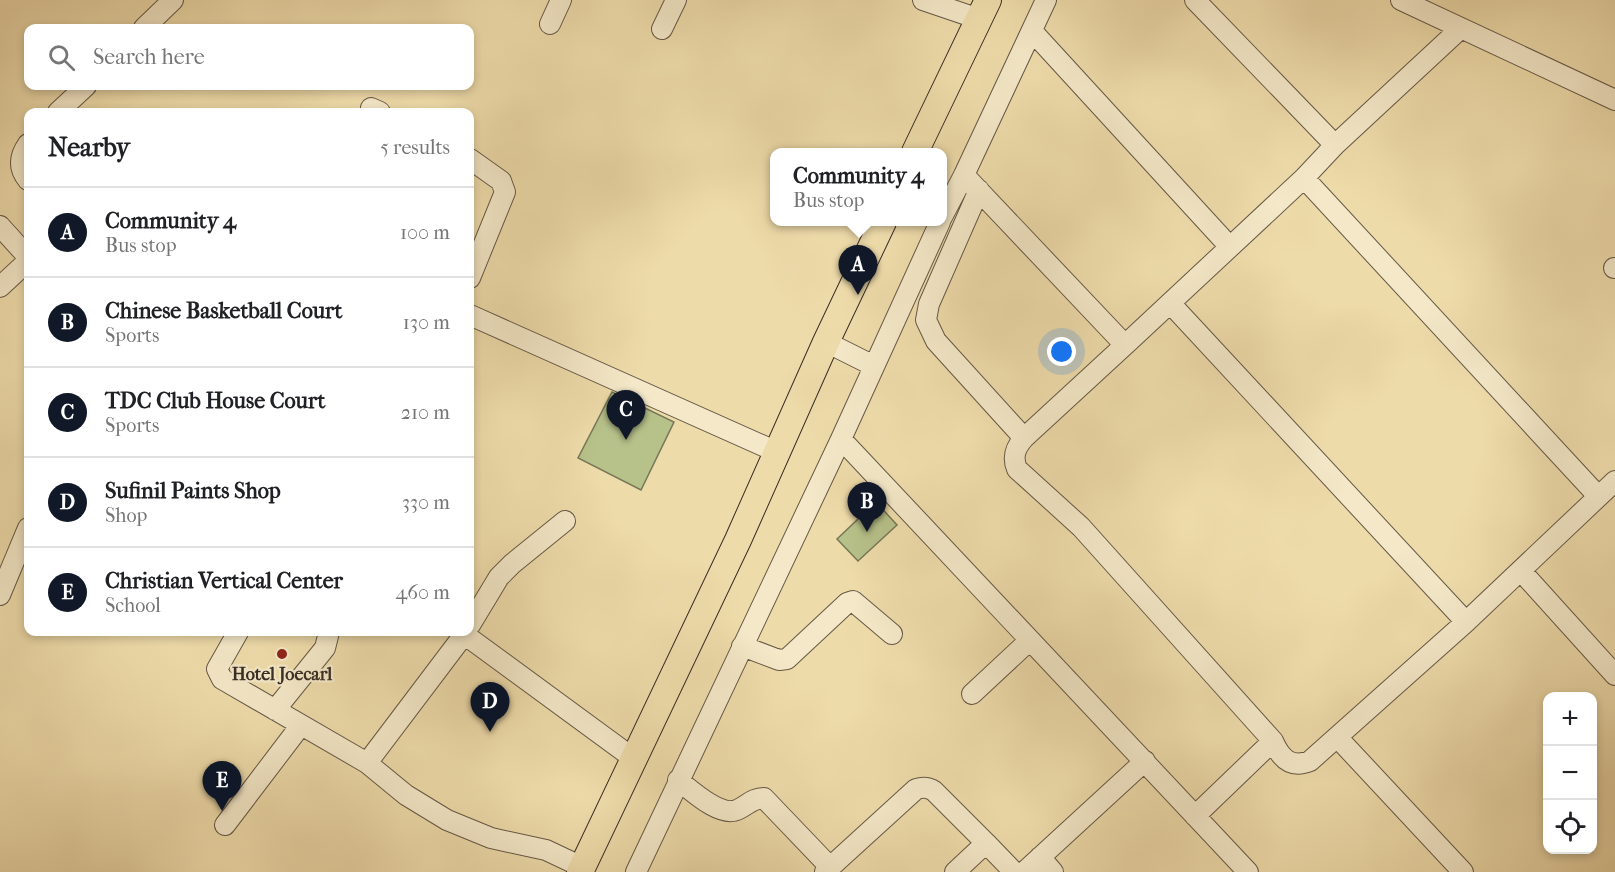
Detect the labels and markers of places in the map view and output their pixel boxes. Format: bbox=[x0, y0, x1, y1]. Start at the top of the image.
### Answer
pin: A bbox=[838, 246, 878, 295]
pin: C bbox=[606, 390, 646, 440]
pin: B bbox=[848, 482, 886, 532]
marker: Hotel Joecarl bbox=[275, 647, 289, 661]
place label: Hotel Joecarl bbox=[232, 664, 333, 685]
pin: D bbox=[470, 682, 510, 732]
pin: E bbox=[202, 762, 242, 811]

